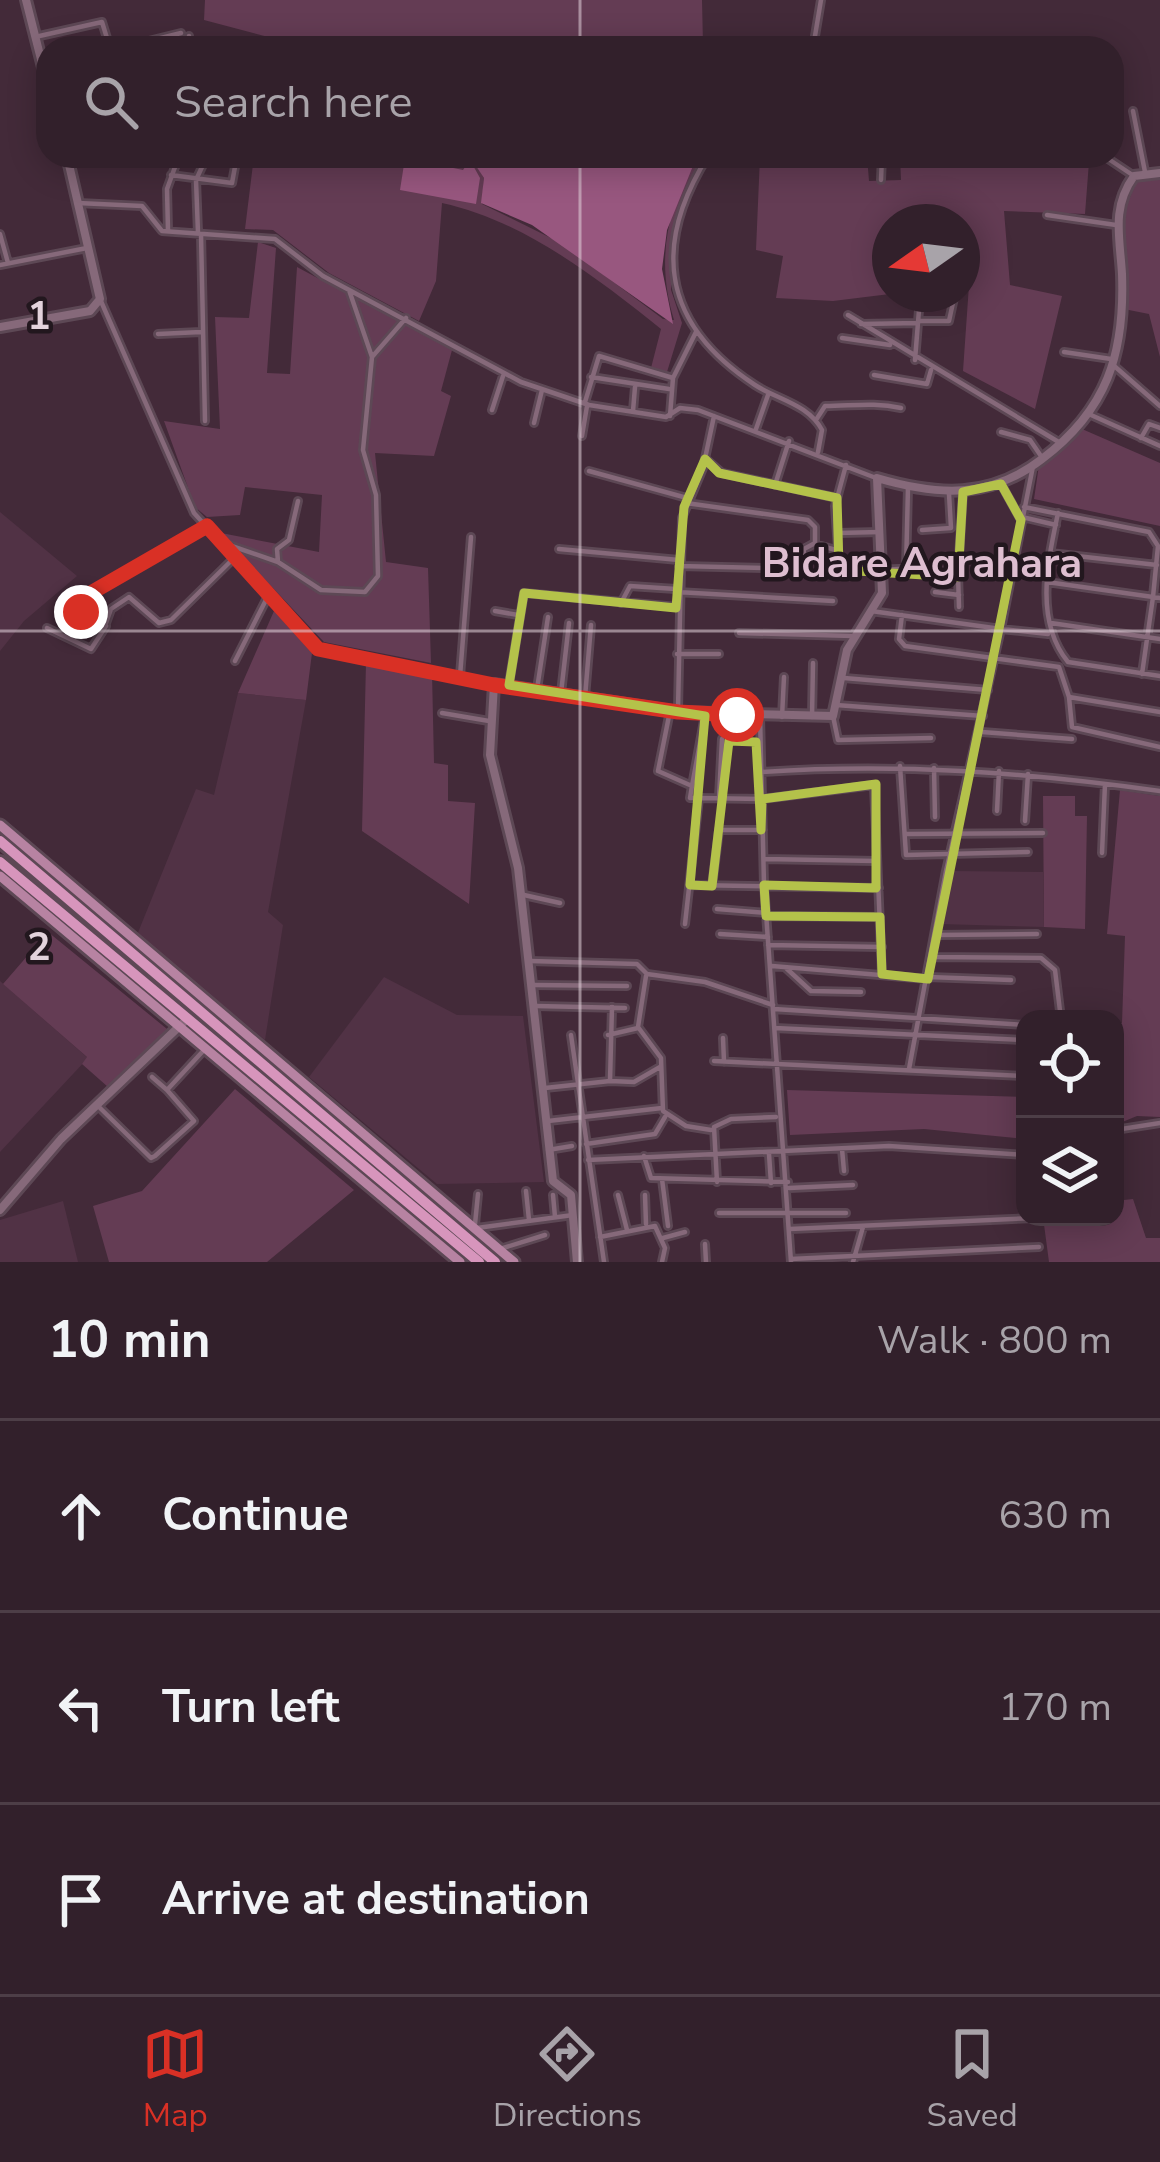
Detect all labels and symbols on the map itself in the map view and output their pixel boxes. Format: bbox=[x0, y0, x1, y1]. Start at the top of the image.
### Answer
north arrow bbox=[872, 204, 980, 312]
text: 1 bbox=[27, 290, 51, 343]
district label: Bidare Agrahara bbox=[762, 535, 1082, 592]
route end bbox=[54, 585, 108, 639]
route start bbox=[710, 688, 764, 742]
text: 2 bbox=[27, 921, 51, 974]

